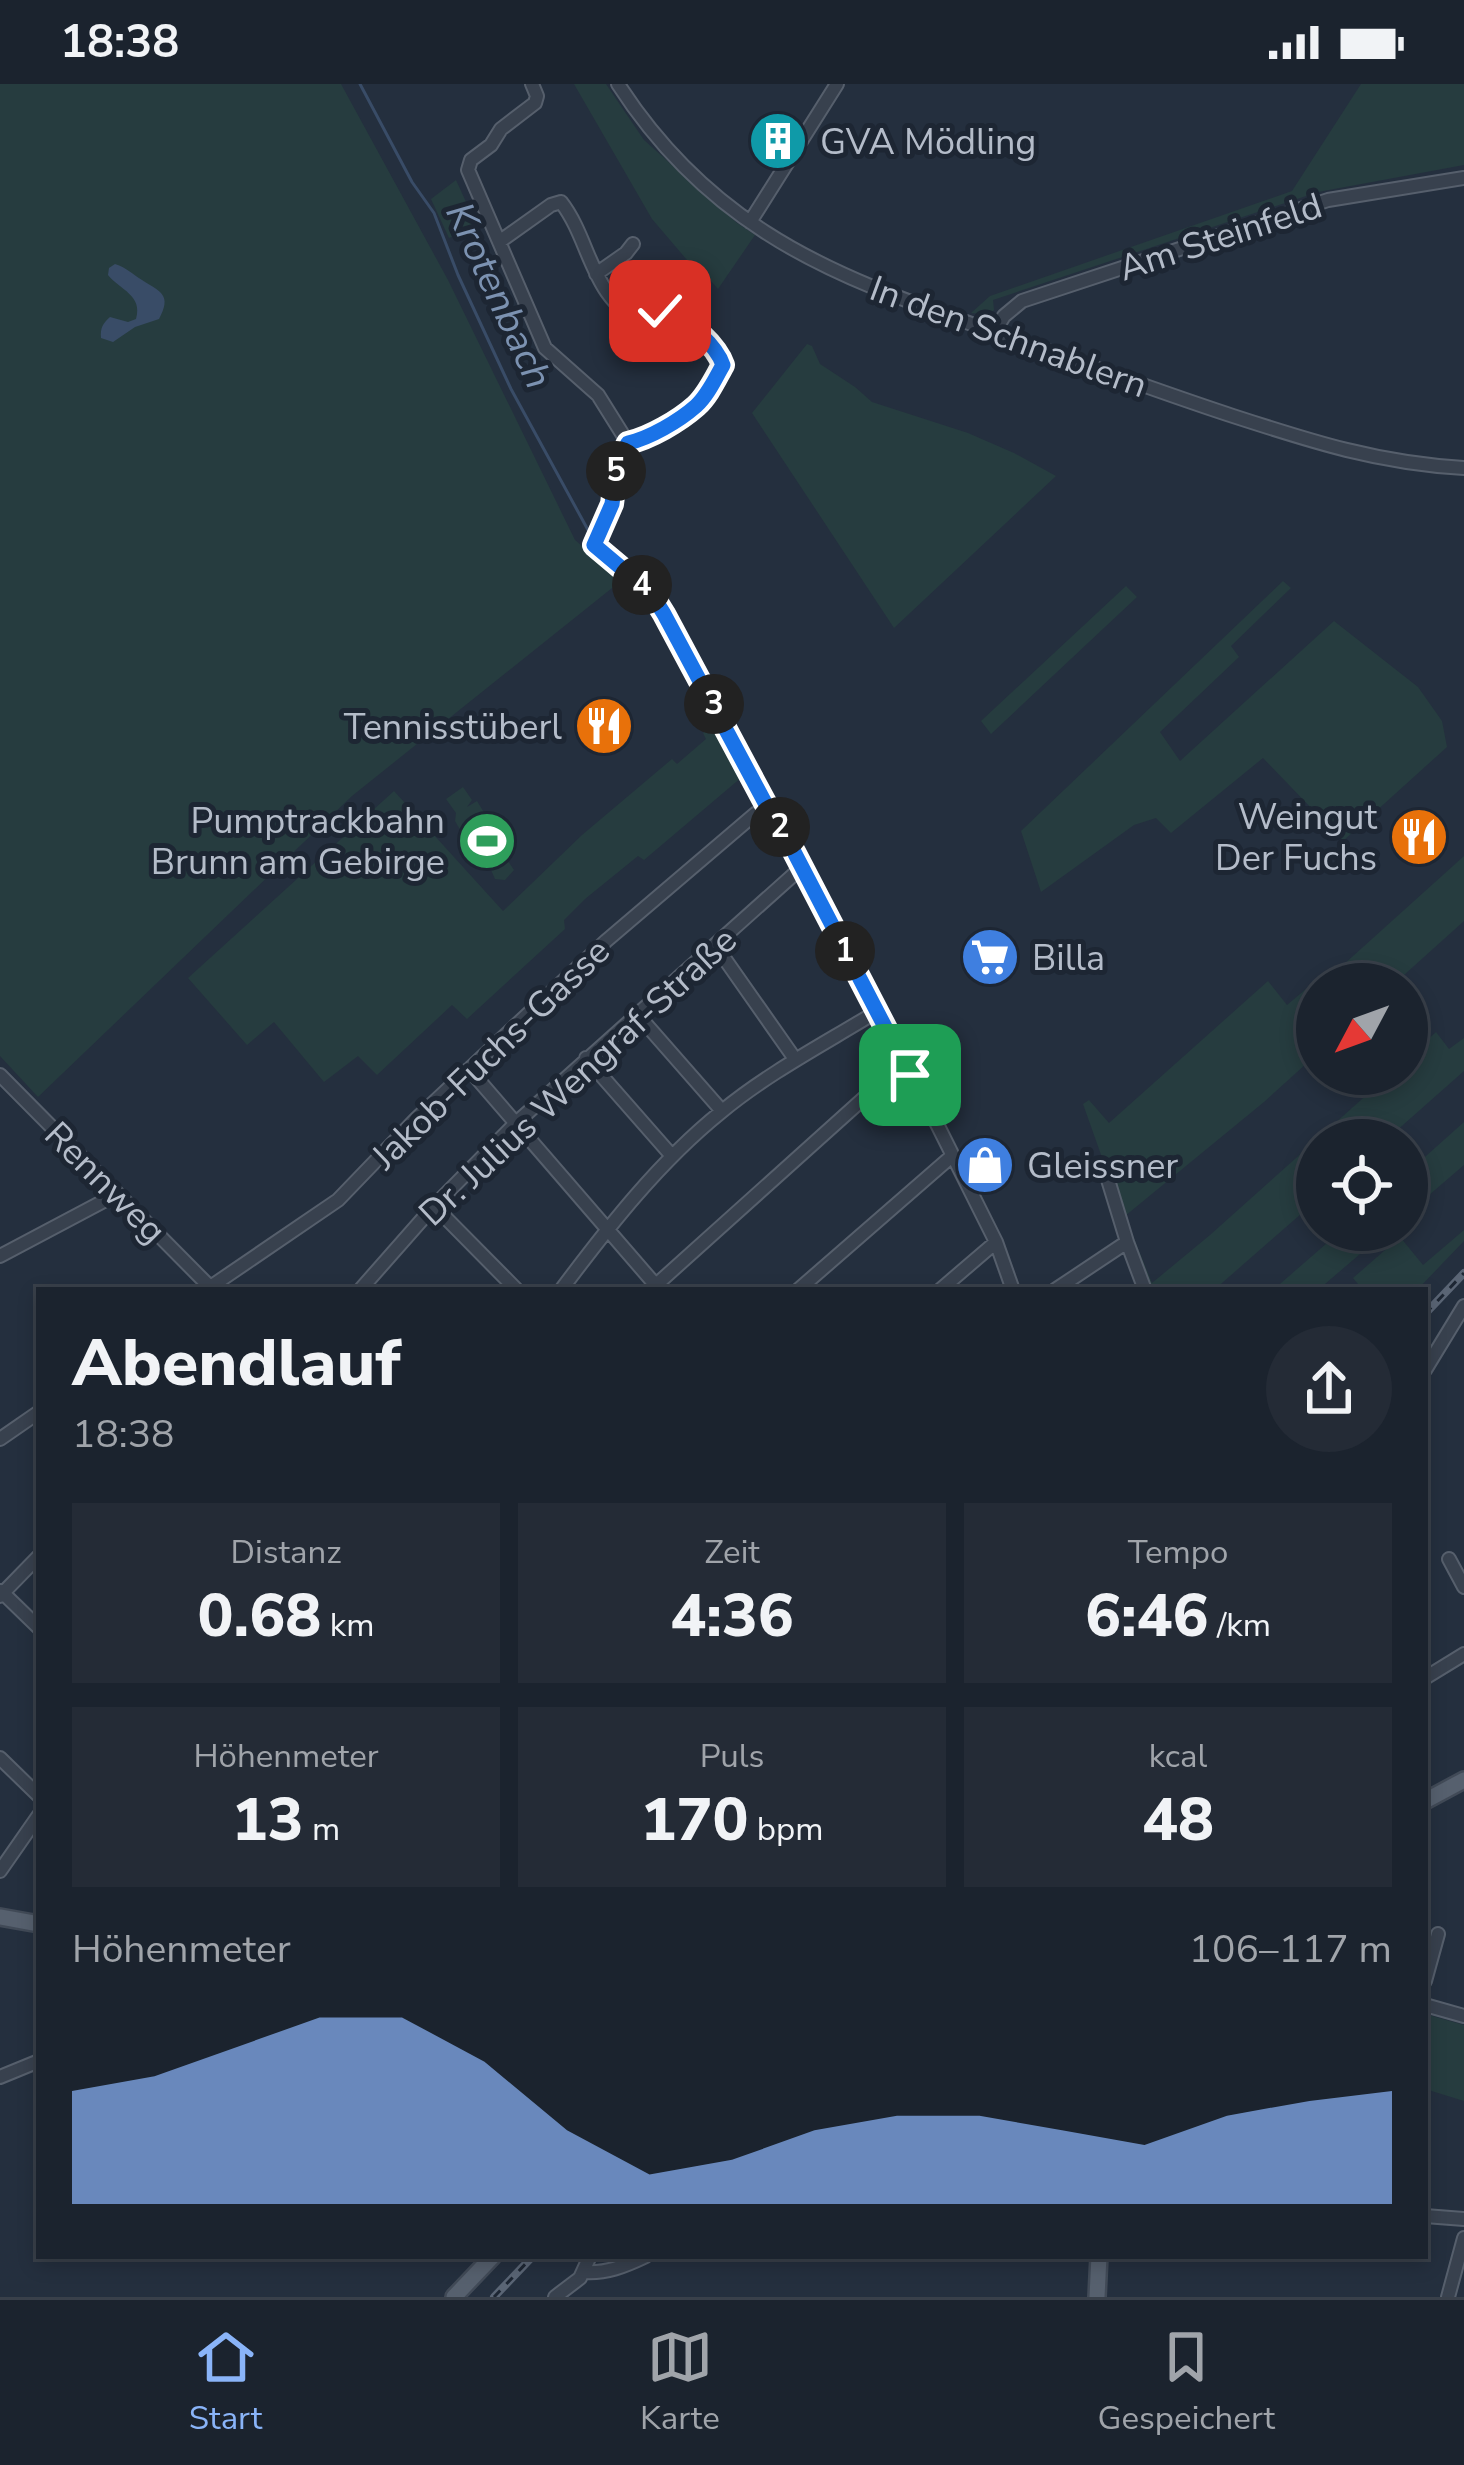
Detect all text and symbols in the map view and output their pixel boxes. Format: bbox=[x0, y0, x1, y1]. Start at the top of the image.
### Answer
text: 18:38 bbox=[60, 12, 179, 73]
building icon: GVA Mödling bbox=[747, 110, 809, 172]
place label: GVA Mödling bbox=[820, 118, 1036, 167]
street label: Am Steinfeld bbox=[1113, 182, 1328, 293]
water label: Krotenbach bbox=[432, 194, 565, 397]
pin bbox=[609, 260, 711, 362]
street label: In den Schnablern bbox=[863, 265, 1154, 410]
icon: check bbox=[627, 278, 693, 344]
pin: 5 bbox=[586, 441, 646, 501]
text: 5 bbox=[606, 448, 626, 493]
pin: 4 bbox=[612, 555, 672, 615]
text: 4 bbox=[632, 562, 652, 607]
pin: 3 bbox=[684, 674, 744, 734]
text: 3 bbox=[704, 681, 724, 726]
restaurant icon: Tennisstüberl bbox=[573, 695, 635, 757]
place label: Tennisstüberl bbox=[344, 703, 562, 752]
place label: Weingut Der Fuchs bbox=[1215, 793, 1377, 883]
place label: Pumptrackbahn Brunn am Gebirge bbox=[151, 797, 445, 887]
pin: 2 bbox=[750, 797, 810, 857]
text: 2 bbox=[770, 804, 790, 849]
restaurant icon: Weingut Der Fuchs bbox=[1388, 806, 1450, 868]
sports icon: Pumptrackbahn Brunn am Gebirge bbox=[456, 810, 518, 872]
street label: Dr. Julius Wengraf-Straße bbox=[409, 917, 748, 1238]
pin: 1 bbox=[815, 921, 875, 981]
supermarket icon: Billa bbox=[959, 926, 1021, 988]
street label: Jakob-Fuchs-Gasse bbox=[361, 928, 621, 1181]
text: 1 bbox=[835, 928, 855, 973]
place label: Billa bbox=[1032, 934, 1105, 983]
north arrow bbox=[1296, 963, 1428, 1095]
map controls bbox=[1296, 963, 1428, 1251]
pin bbox=[859, 1024, 961, 1126]
icon: arrive bbox=[877, 1042, 943, 1108]
street label: Rennweg bbox=[33, 1111, 177, 1255]
button: locate bbox=[1296, 1119, 1428, 1251]
shop icon: Gleissner bbox=[954, 1134, 1016, 1196]
place label: Gleissner bbox=[1027, 1142, 1178, 1191]
text: Abendlauf bbox=[72, 1318, 401, 1408]
button: share bbox=[1266, 1326, 1392, 1452]
text: 18:38 bbox=[72, 1408, 175, 1461]
text: Distanz bbox=[231, 1530, 341, 1575]
text: Zeit bbox=[704, 1530, 760, 1575]
text: Tempo bbox=[1128, 1530, 1228, 1575]
text: 0.68 bbox=[198, 1575, 321, 1657]
text: 4:36 bbox=[670, 1575, 794, 1657]
text: 6:46 bbox=[1085, 1575, 1209, 1657]
text: km bbox=[321, 1603, 374, 1648]
text: /km bbox=[1209, 1603, 1271, 1648]
text: Höhenmeter bbox=[193, 1734, 379, 1779]
text: Puls bbox=[700, 1734, 764, 1779]
text: kcal bbox=[1149, 1734, 1207, 1779]
text: 13 bbox=[232, 1779, 304, 1861]
text: 170 bbox=[640, 1779, 748, 1861]
text: 48 bbox=[1142, 1779, 1214, 1861]
text: m bbox=[304, 1807, 340, 1852]
text: bpm bbox=[748, 1807, 824, 1852]
text: Höhenmeter bbox=[72, 1923, 291, 1976]
text: 106–117 m bbox=[1189, 1923, 1392, 1976]
tab: Start bbox=[189, 2324, 262, 2441]
tab: Karte bbox=[640, 2324, 720, 2441]
tab: Gespeichert bbox=[1097, 2324, 1275, 2441]

